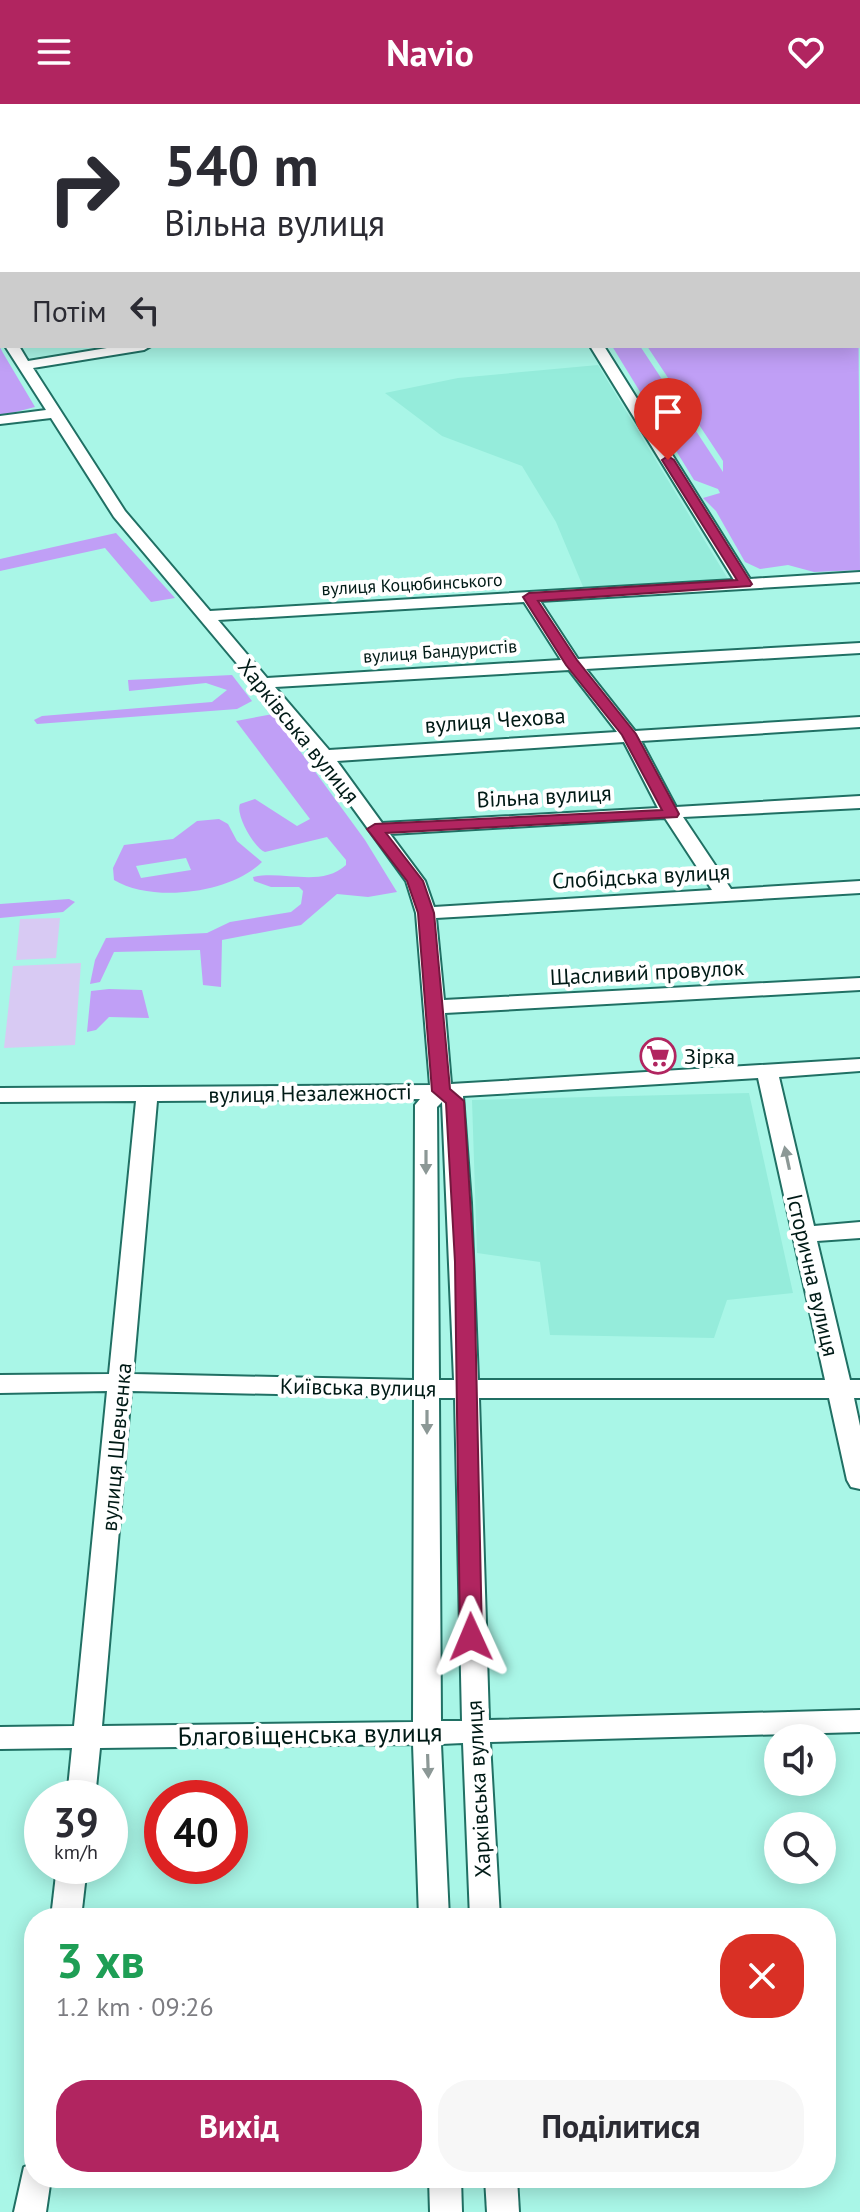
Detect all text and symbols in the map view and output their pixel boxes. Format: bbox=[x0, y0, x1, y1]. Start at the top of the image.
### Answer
text: Navio bbox=[386, 29, 474, 76]
icon: menu bbox=[32, 30, 76, 74]
icon: heart bbox=[784, 30, 828, 74]
text: 540 m bbox=[164, 129, 319, 201]
icon: right bbox=[32, 136, 136, 240]
text: Вільна вулиця bbox=[164, 199, 385, 246]
icon: left bbox=[123, 288, 167, 332]
text: Потім bbox=[32, 291, 107, 330]
pin bbox=[634, 378, 702, 460]
icon: arrive bbox=[646, 390, 690, 434]
street label: вулиця Коцюбинського bbox=[321, 568, 503, 600]
street label: вулиця Бандуристів bbox=[362, 634, 518, 668]
street label: Харківська вулиця bbox=[232, 653, 366, 809]
street label: вулиця Чехова bbox=[424, 701, 566, 739]
street label: Вільна вулиця bbox=[476, 778, 612, 814]
street label: Слобідська вулиця bbox=[551, 857, 731, 895]
street label: Щасливий провулок bbox=[549, 953, 745, 991]
supermarket icon: Зірка bbox=[639, 1037, 677, 1075]
place label: Зірка bbox=[684, 1042, 735, 1070]
street label: вулиця Незалежності bbox=[208, 1077, 412, 1109]
one-way arrow bbox=[780, 1146, 793, 1171]
one-way arrow bbox=[420, 1150, 432, 1175]
street label: Історична вулиця bbox=[781, 1191, 845, 1359]
street label: вулиця Шевченка bbox=[95, 1362, 137, 1532]
street label: Київська вулиця bbox=[280, 1372, 436, 1402]
one-way arrow bbox=[421, 1410, 433, 1435]
position arrow bbox=[429, 1595, 513, 1679]
street label: Харківська вулиця bbox=[459, 1700, 497, 1878]
street label: Благовіщенська вулиця bbox=[177, 1715, 443, 1753]
map controls bbox=[764, 1724, 836, 1884]
button: sound bbox=[764, 1724, 836, 1796]
one-way arrow bbox=[422, 1754, 435, 1779]
speed limit sign: 40 bbox=[144, 1780, 248, 1884]
text: 39 bbox=[53, 1796, 99, 1848]
button: search bbox=[764, 1812, 836, 1884]
text: km/h bbox=[54, 1839, 98, 1865]
text: 3 хв bbox=[56, 1929, 145, 1991]
button: close bbox=[720, 1934, 804, 2018]
text: 1.2 km · 09:26 bbox=[56, 1990, 214, 2023]
button: Вихід bbox=[56, 2080, 422, 2172]
button: Поділитися bbox=[438, 2080, 804, 2172]

